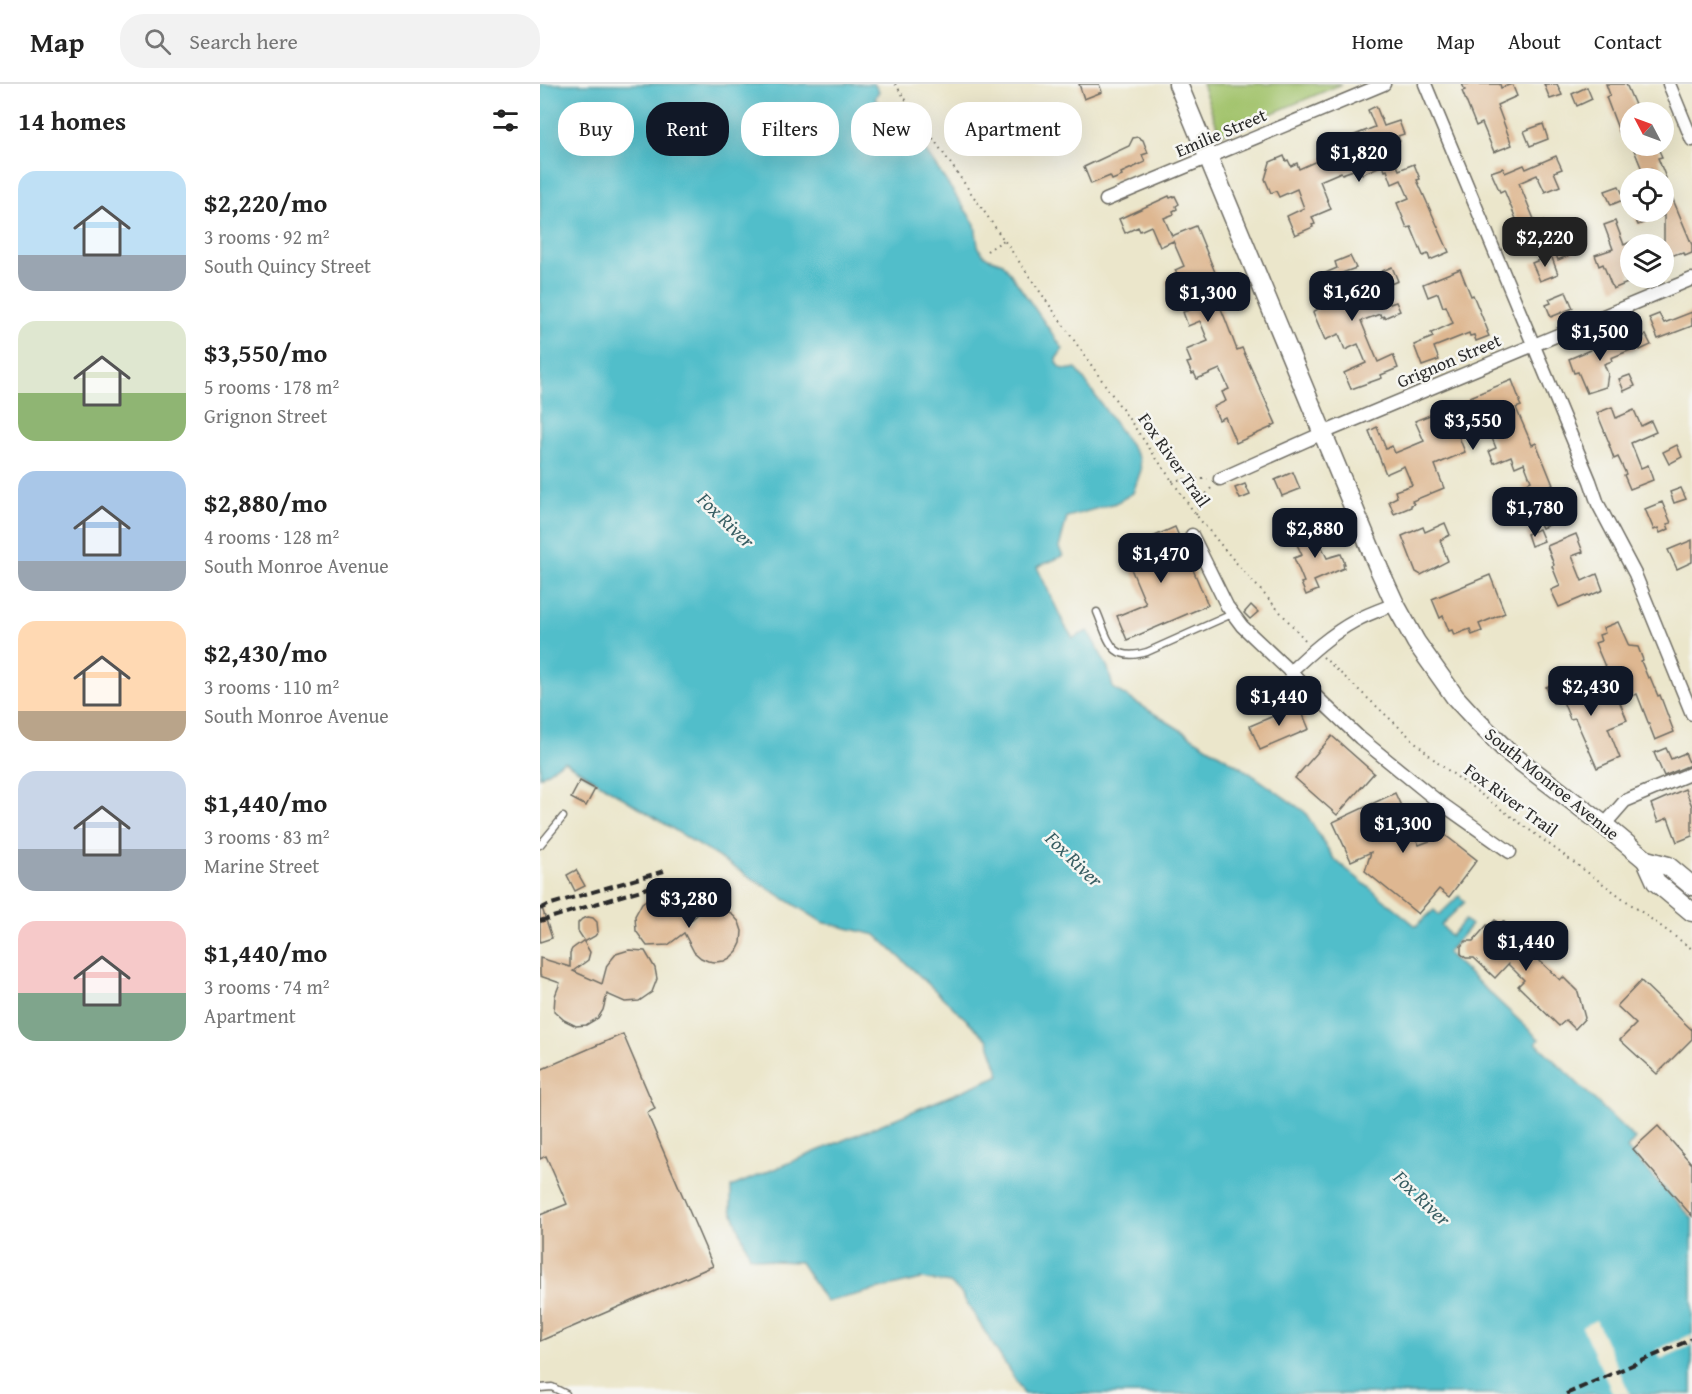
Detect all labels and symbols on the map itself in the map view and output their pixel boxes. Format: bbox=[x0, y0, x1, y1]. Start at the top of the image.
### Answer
street label: Emilie Street bbox=[1171, 101, 1271, 164]
north arrow bbox=[1620, 102, 1674, 156]
pin: $1,820 bbox=[1310, 132, 1408, 183]
pin: $2,220 bbox=[1496, 217, 1594, 268]
pin: $1,620 bbox=[1303, 271, 1401, 322]
pin: $1,300 bbox=[1159, 272, 1257, 323]
pin: $1,500 bbox=[1551, 311, 1649, 362]
street label: Grignon Street bbox=[1392, 326, 1506, 395]
pin: $3,550 bbox=[1424, 400, 1522, 451]
street label: Fox River Trail bbox=[1132, 407, 1217, 512]
water label: Fox River bbox=[690, 484, 762, 555]
pin: $1,780 bbox=[1486, 487, 1584, 538]
pin: $2,880 bbox=[1266, 508, 1364, 559]
pin: $1,470 bbox=[1112, 533, 1210, 584]
pin: $2,430 bbox=[1542, 666, 1640, 717]
pin: $1,440 bbox=[1230, 676, 1328, 727]
street label: South Monroe Avenue bbox=[1479, 721, 1625, 846]
street label: Fox River Trail bbox=[1459, 756, 1564, 843]
pin: $1,300 bbox=[1354, 803, 1452, 854]
water label: Fox River bbox=[1038, 823, 1110, 894]
pin: $3,280 bbox=[640, 878, 738, 929]
pin: $1,440 bbox=[1477, 921, 1575, 972]
water label: Fox River bbox=[1386, 1162, 1458, 1233]

